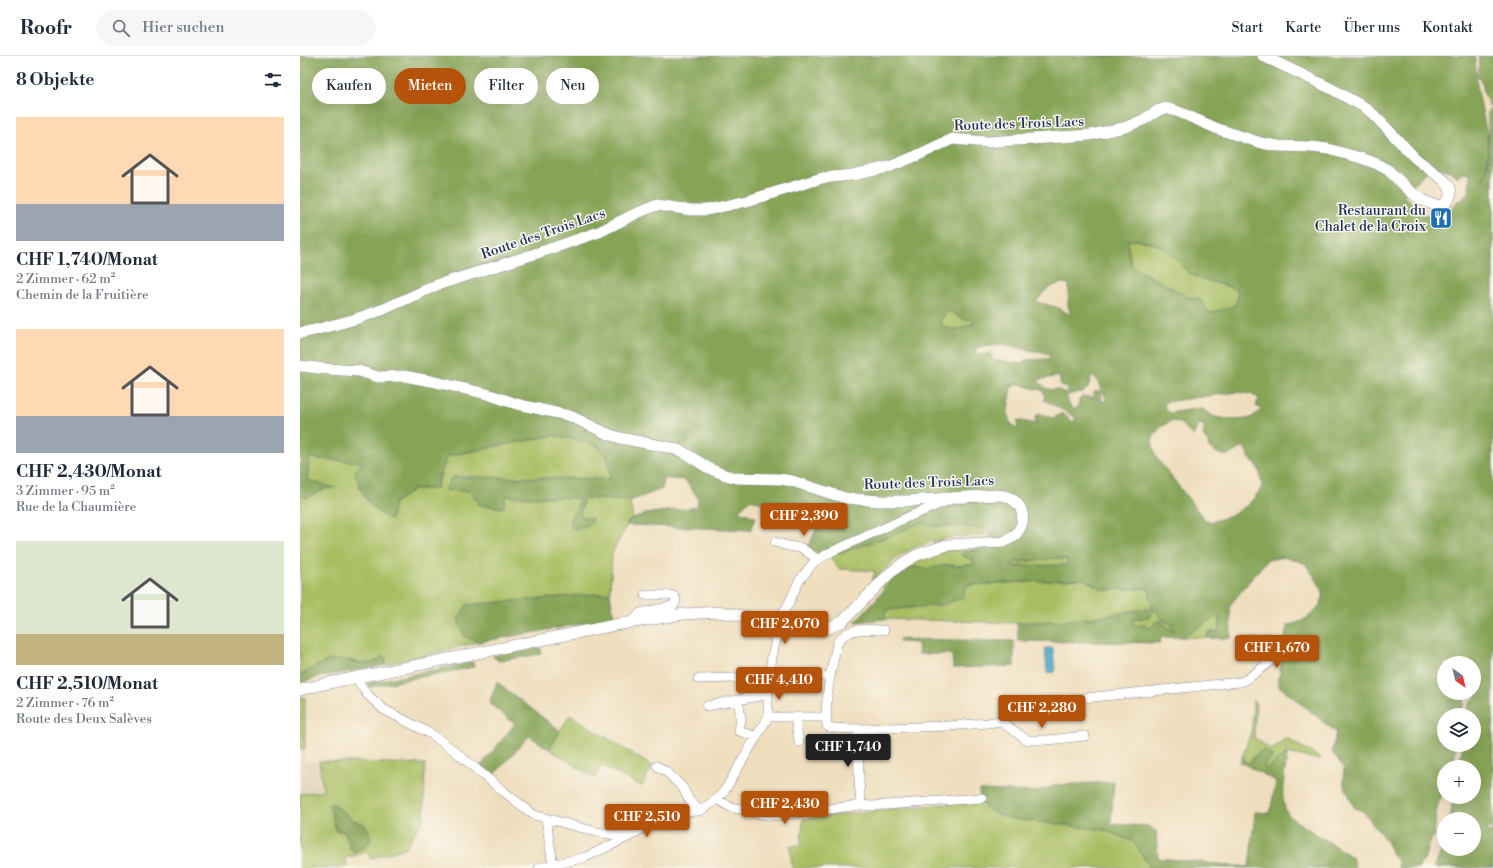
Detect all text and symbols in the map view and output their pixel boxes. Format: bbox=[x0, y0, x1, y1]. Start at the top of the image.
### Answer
search box bbox=[96, 10, 376, 46]
text: Roofr bbox=[20, 16, 72, 40]
icon: search bbox=[110, 17, 132, 39]
text: Hier suchen bbox=[142, 18, 224, 37]
text: Start bbox=[1231, 19, 1263, 37]
text: Karte bbox=[1285, 19, 1321, 37]
text: Über uns bbox=[1343, 19, 1400, 37]
text: Kontakt bbox=[1422, 19, 1473, 37]
chip: Kaufen bbox=[312, 68, 386, 104]
chip: Mieten bbox=[394, 68, 466, 104]
chip: Filter bbox=[474, 68, 538, 104]
chip: Neu bbox=[546, 68, 599, 104]
text: 8 Objekte bbox=[16, 69, 94, 91]
icon: filters bbox=[262, 69, 284, 91]
street label: Route des Trois Lacs bbox=[954, 113, 1085, 135]
icon: home bbox=[114, 143, 186, 215]
place label: Restaurant du Chalet de la Croix bbox=[1315, 202, 1427, 236]
street label: Route des Trois Lacs bbox=[479, 204, 608, 264]
restaurant icon: Restaurant du Chalet de la Croix bbox=[1428, 205, 1454, 231]
text: CHF 1,740/Monat bbox=[16, 249, 158, 271]
text: 2 Zimmer · 62 m² bbox=[16, 271, 115, 287]
text: Chemin de la Fruitière bbox=[16, 287, 149, 303]
icon: home bbox=[114, 355, 186, 427]
text: CHF 2,430/Monat bbox=[16, 461, 161, 483]
street label: Route des Trois Lacs bbox=[864, 472, 995, 494]
text: 3 Zimmer · 95 m² bbox=[16, 483, 115, 499]
text: Rue de la Chaumière bbox=[16, 499, 136, 515]
pin: CHF 2,390 bbox=[758, 503, 850, 537]
text: CHF 2,390 bbox=[770, 508, 838, 524]
icon: home bbox=[114, 567, 186, 639]
pin: CHF 2,070 bbox=[739, 611, 831, 645]
text: CHF 2,070 bbox=[750, 616, 820, 632]
pin: CHF 1,670 bbox=[1231, 635, 1323, 669]
text: CHF 1,670 bbox=[1244, 640, 1310, 656]
north arrow bbox=[1437, 656, 1481, 700]
map controls bbox=[1437, 656, 1481, 856]
pin: CHF 4,410 bbox=[733, 667, 825, 701]
text: CHF 4,410 bbox=[745, 672, 813, 688]
text: CHF 2,510/Monat bbox=[16, 673, 158, 695]
text: 2 Zimmer · 76 m² bbox=[16, 695, 114, 711]
pin: CHF 2,280 bbox=[996, 695, 1088, 729]
text: CHF 2,280 bbox=[1007, 700, 1077, 716]
button: layers bbox=[1437, 708, 1481, 752]
text: Route des Deux Salèves bbox=[16, 711, 152, 727]
pin: CHF 1,740 bbox=[802, 734, 894, 768]
text: CHF 1,740 bbox=[815, 739, 881, 755]
button: + bbox=[1437, 760, 1481, 804]
pin: CHF 2,430 bbox=[739, 791, 831, 825]
text: CHF 2,430 bbox=[750, 796, 820, 812]
pin: CHF 2,510 bbox=[601, 804, 693, 838]
text: CHF 2,510 bbox=[614, 809, 680, 825]
button: − bbox=[1437, 812, 1481, 856]

